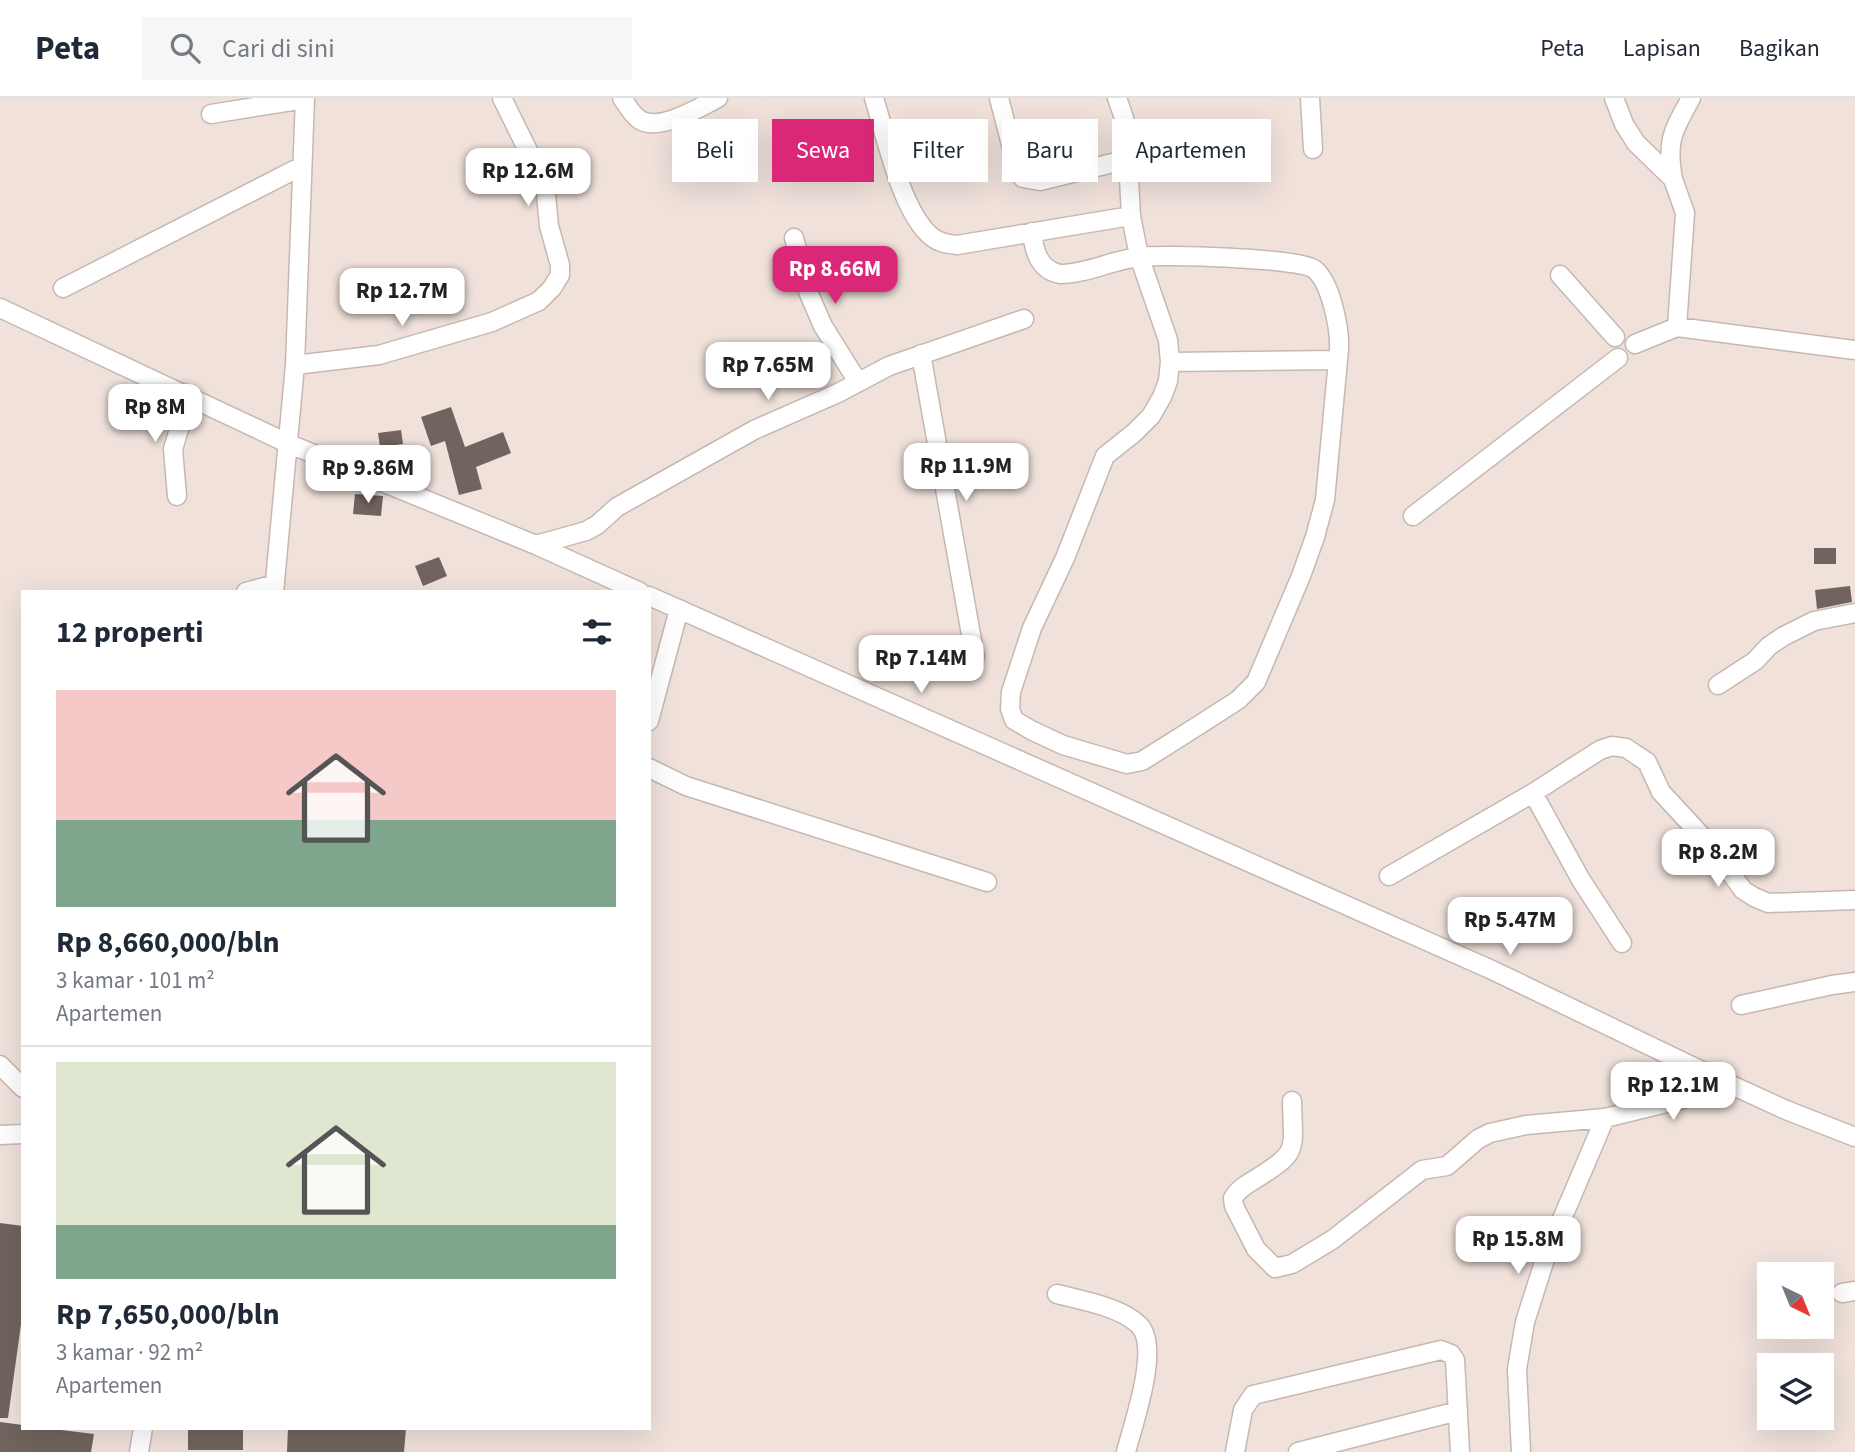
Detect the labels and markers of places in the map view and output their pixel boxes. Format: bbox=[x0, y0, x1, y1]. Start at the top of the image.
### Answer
pin: Rp 12.6M bbox=[456, 148, 600, 208]
pin: Rp 8.66M bbox=[763, 246, 907, 306]
pin: Rp 12.7M bbox=[330, 268, 474, 328]
pin: Rp 7.65M bbox=[696, 342, 840, 402]
pin: Rp 8M bbox=[106, 384, 204, 444]
pin: Rp 11.9M bbox=[894, 444, 1038, 503]
pin: Rp 9.86M bbox=[296, 446, 440, 505]
pin: Rp 7.14M bbox=[849, 636, 993, 695]
pin: Rp 8.2M bbox=[1653, 830, 1783, 889]
pin: Rp 5.47M bbox=[1438, 898, 1582, 957]
pin: Rp 12.1M bbox=[1601, 1062, 1745, 1122]
pin: Rp 15.8M bbox=[1446, 1216, 1590, 1276]

